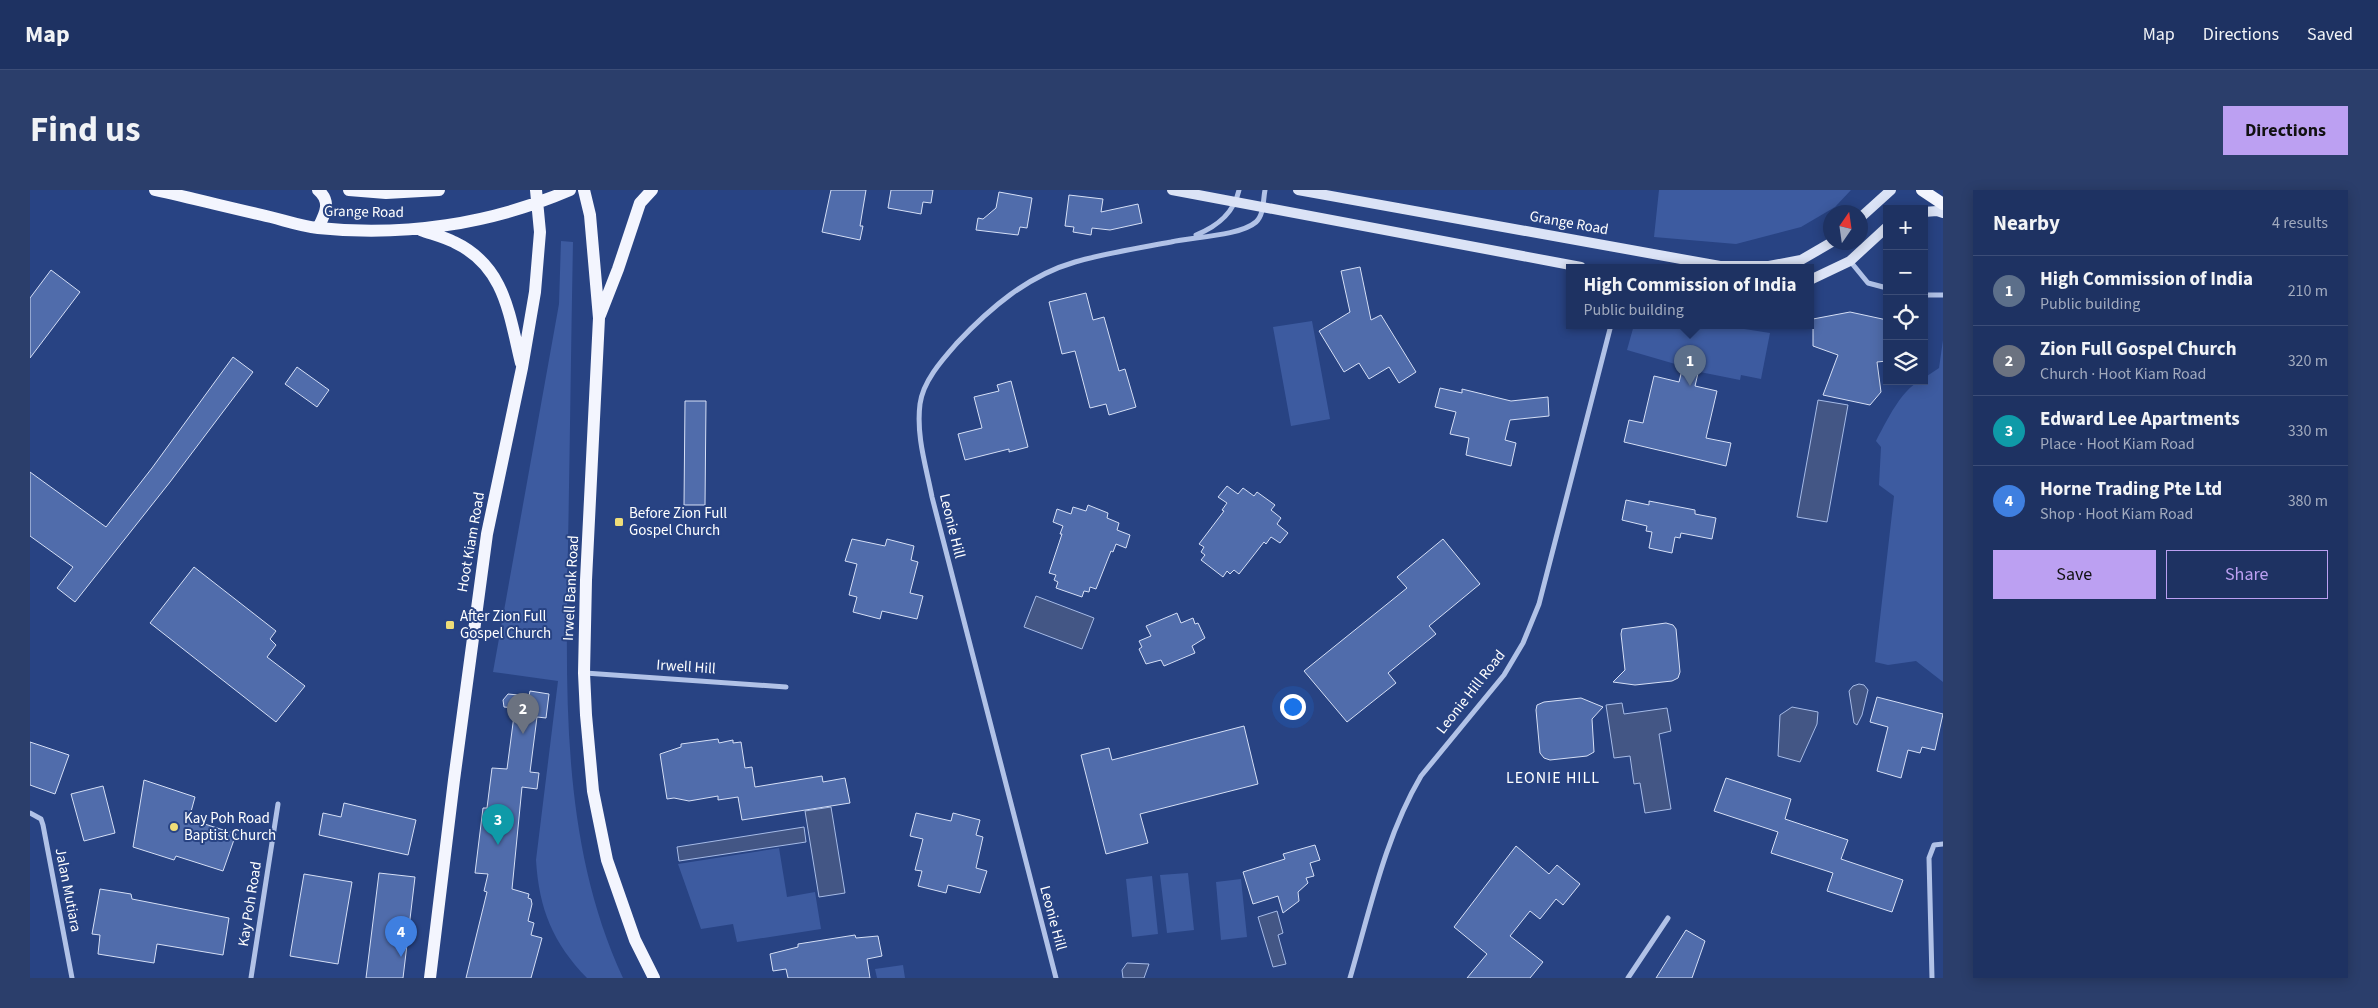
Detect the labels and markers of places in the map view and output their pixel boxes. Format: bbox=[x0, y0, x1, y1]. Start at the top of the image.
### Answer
pin: 1 bbox=[1674, 345, 1706, 386]
place label: Before Zion Full Gospel Church bbox=[629, 503, 727, 541]
marker: Before Zion Full Gospel Church bbox=[613, 516, 625, 528]
place label: After Zion Full Gospel Church bbox=[460, 606, 551, 644]
marker: After Zion Full Gospel Church bbox=[444, 619, 456, 631]
pin: 2 bbox=[507, 693, 539, 734]
pin: 3 bbox=[482, 804, 514, 845]
place label: Kay Poh Road Baptist Church bbox=[184, 808, 276, 846]
marker: Kay Poh Road Baptist Church bbox=[168, 821, 180, 833]
pin: 4 bbox=[385, 916, 417, 957]

